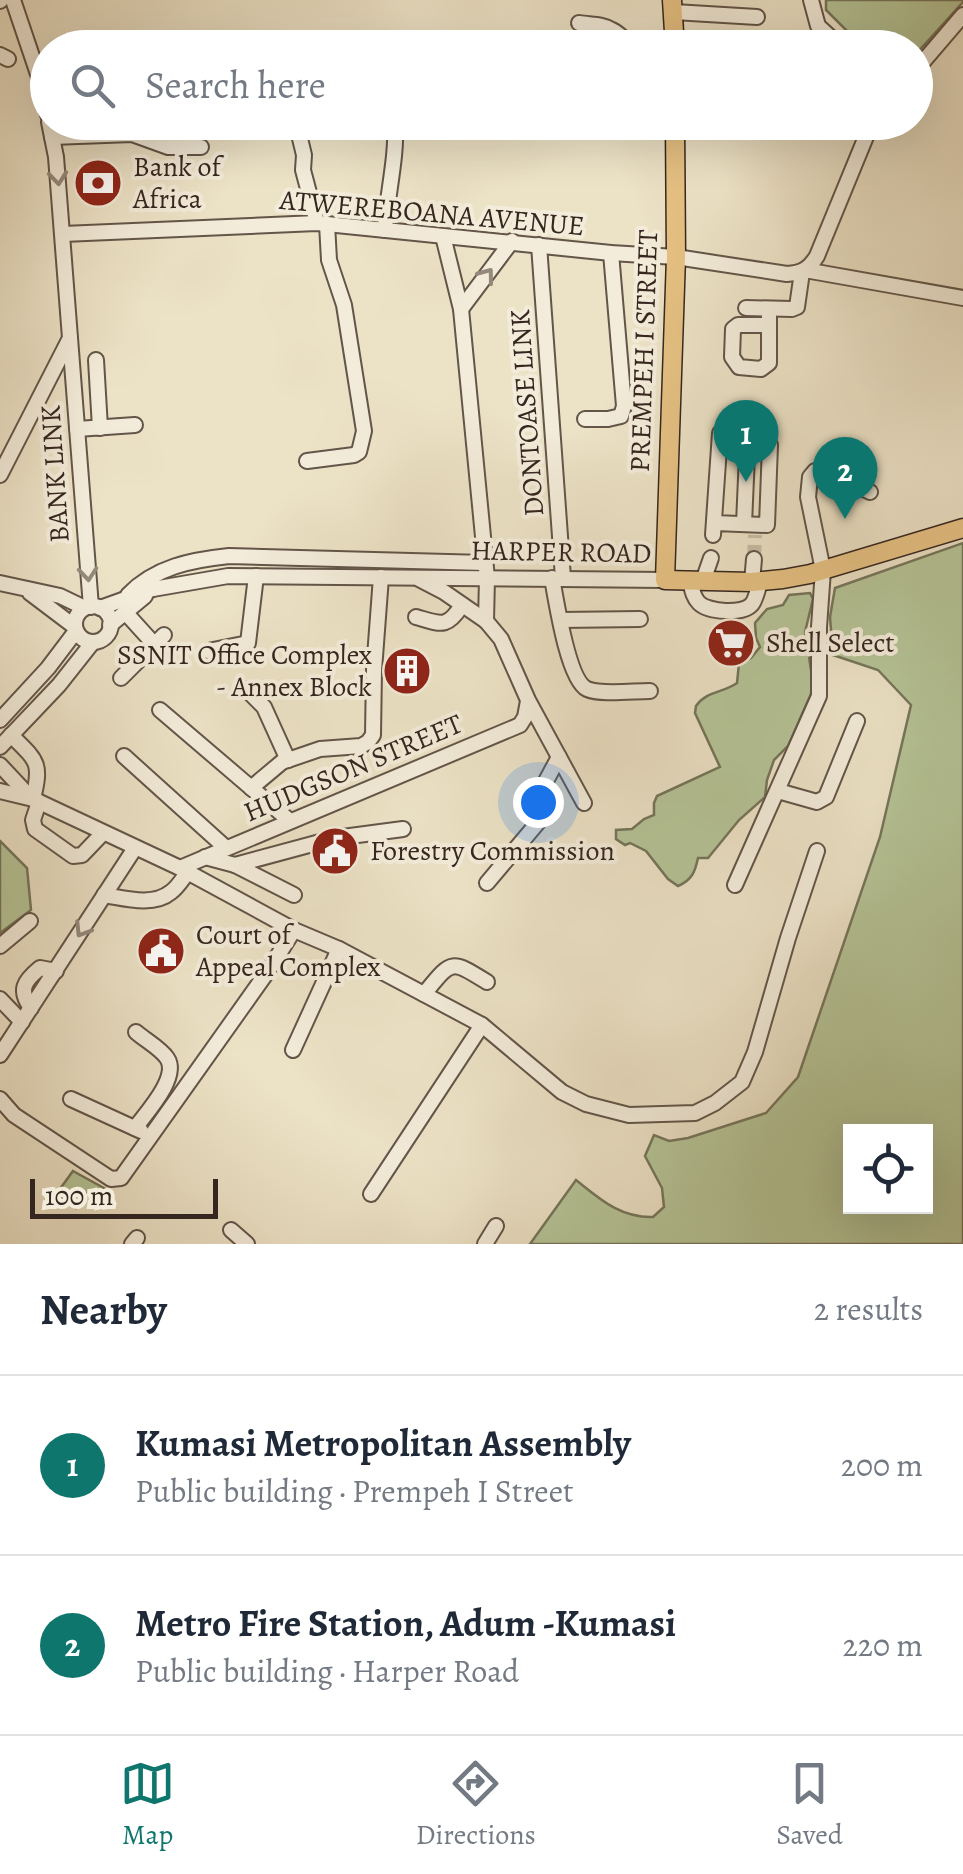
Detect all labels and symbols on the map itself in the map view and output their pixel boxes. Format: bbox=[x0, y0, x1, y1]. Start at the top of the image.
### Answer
place label: Bank of Africa bbox=[132, 148, 225, 218]
bank icon: Bank of Africa bbox=[72, 157, 124, 209]
one-way arrow bbox=[47, 170, 68, 186]
street label: ATWEREBOANA AVENUE bbox=[277, 181, 586, 245]
street label: PREMPEH I STREET bbox=[621, 229, 667, 473]
one-way arrow bbox=[475, 269, 492, 287]
street label: DONTOASE LINK bbox=[501, 308, 553, 518]
pin: 1 bbox=[714, 400, 778, 482]
street label: BANK LINK bbox=[31, 404, 79, 544]
pin: 2 bbox=[812, 436, 878, 519]
street label: HARPER ROAD bbox=[470, 531, 652, 573]
one-way arrow bbox=[76, 567, 98, 583]
supermarket icon: Shell Select bbox=[705, 617, 757, 669]
place label: Shell Select bbox=[766, 624, 895, 662]
place label: SSNIT Office Complex - Annex Block bbox=[117, 636, 373, 706]
building icon: SSNIT Office Complex - Annex Block bbox=[381, 645, 433, 697]
street label: HUDGSON STREET bbox=[238, 705, 468, 831]
your location bbox=[513, 777, 564, 828]
public building icon: Forestry Commission bbox=[309, 825, 361, 877]
place label: Forestry Commission bbox=[370, 832, 615, 870]
place label: Court of Appeal Complex bbox=[195, 916, 381, 986]
one-way arrow bbox=[75, 919, 94, 937]
public building icon: Court of Appeal Complex bbox=[135, 925, 187, 977]
scale bar bbox=[30, 1174, 218, 1218]

